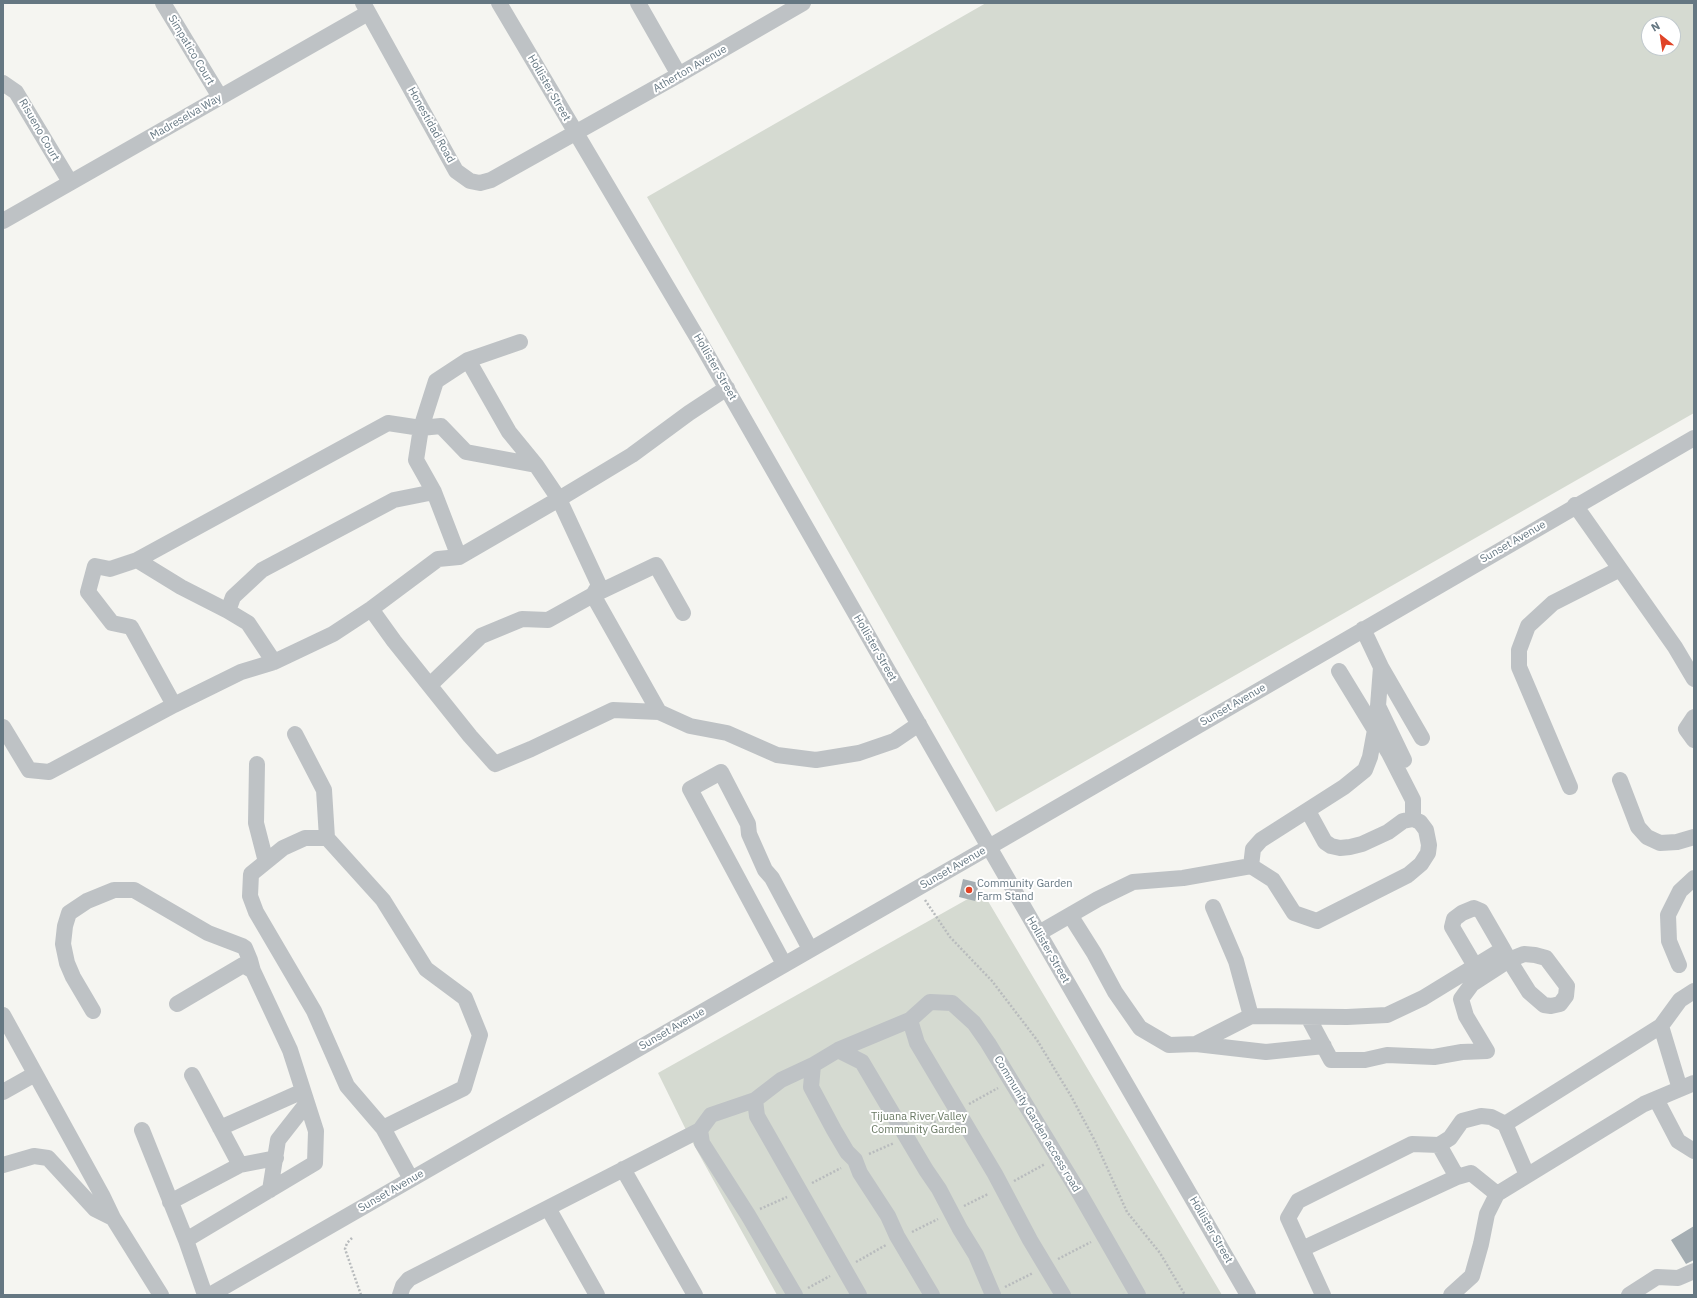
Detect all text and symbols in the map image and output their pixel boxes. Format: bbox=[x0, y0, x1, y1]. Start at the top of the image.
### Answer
street label: Simpatico Court bbox=[165, 13, 217, 87]
north arrow bbox=[1641, 16, 1681, 56]
text: N bbox=[1649, 18, 1662, 35]
street label: Atherton Avenue bbox=[651, 43, 729, 95]
street label: Hollister Street bbox=[525, 52, 573, 124]
street label: Honestidad Road bbox=[405, 85, 457, 165]
street label: Madreselva Way bbox=[148, 91, 224, 143]
street label: Risueno Court bbox=[16, 97, 62, 163]
street label: Hollister Street bbox=[691, 331, 739, 403]
street label: Sunset Avenue bbox=[1478, 518, 1548, 566]
street label: Hollister Street bbox=[851, 612, 899, 684]
street label: Sunset Avenue bbox=[1198, 681, 1268, 729]
street label: Sunset Avenue bbox=[918, 844, 988, 892]
place label: Community Garden Farm Stand bbox=[977, 877, 1073, 903]
marker: Community Garden Farm Stand bbox=[964, 885, 974, 895]
street label: Hollister Street bbox=[1024, 914, 1072, 986]
street label: Sunset Avenue bbox=[637, 1005, 707, 1053]
street label: Community Garden access road bbox=[991, 1053, 1083, 1195]
park label: Tijuana River Valley Community Garden bbox=[871, 1110, 967, 1136]
street label: Sunset Avenue bbox=[356, 1167, 426, 1215]
street label: Hollister Street bbox=[1187, 1194, 1235, 1266]

